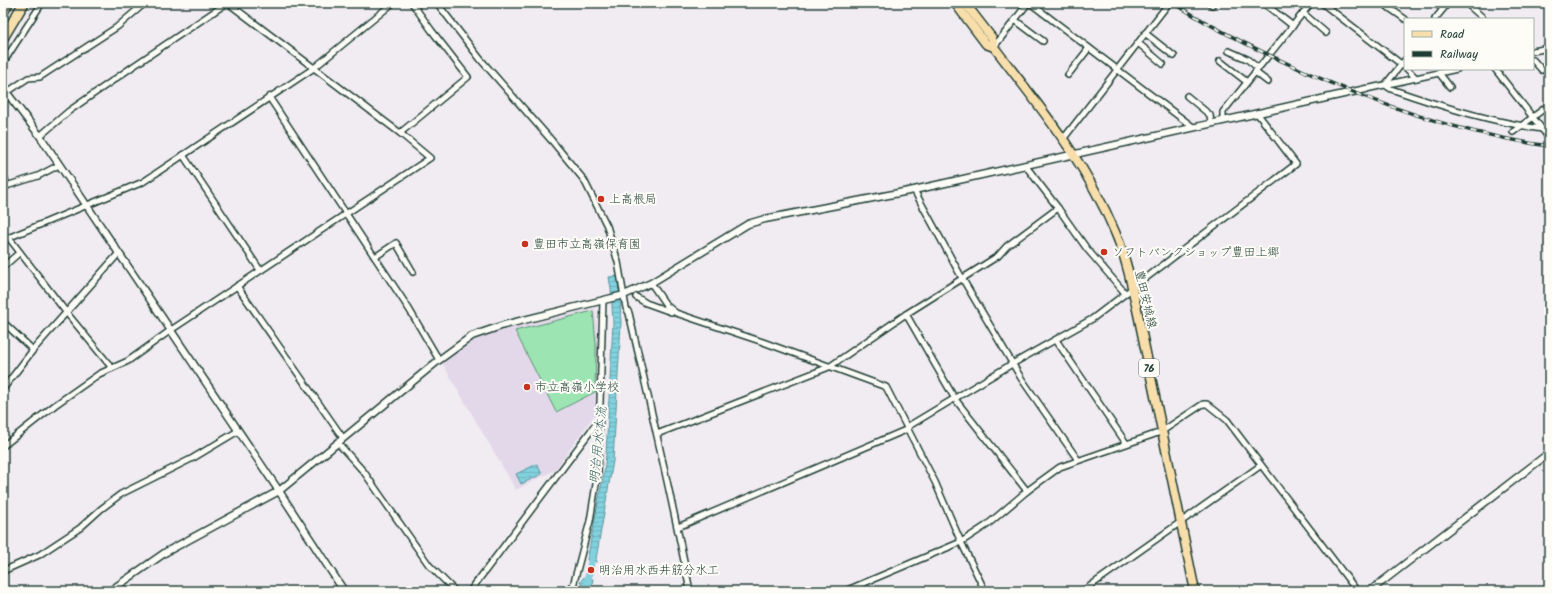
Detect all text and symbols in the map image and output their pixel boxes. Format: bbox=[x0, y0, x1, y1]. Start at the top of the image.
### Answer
legend bbox=[1404, 18, 1534, 70]
text: Road bbox=[1440, 25, 1465, 44]
text: Railway bbox=[1440, 45, 1478, 64]
place label: 上高根局 bbox=[609, 190, 657, 209]
marker: 上高根局 bbox=[596, 194, 606, 204]
place label: 豊田市立高嶺保育園 bbox=[533, 235, 641, 254]
marker: 豊田市立高嶺保育園 bbox=[520, 239, 530, 249]
place label: ソフトバンクショップ豊田上郷 bbox=[1112, 243, 1280, 262]
marker: ソフトバンクショップ豊田上郷 bbox=[1099, 247, 1109, 257]
street label: 豊田安城線 bbox=[1130, 268, 1162, 330]
road number: 76 bbox=[1139, 359, 1159, 377]
place label: 市立高嶺小学校 bbox=[535, 378, 619, 397]
marker: 市立高嶺小学校 bbox=[522, 382, 532, 392]
water label: 明治用水本流 bbox=[584, 404, 613, 485]
place label: 明治用水西井筋分水工 bbox=[599, 561, 719, 580]
marker: 明治用水西井筋分水工 bbox=[586, 565, 596, 575]

